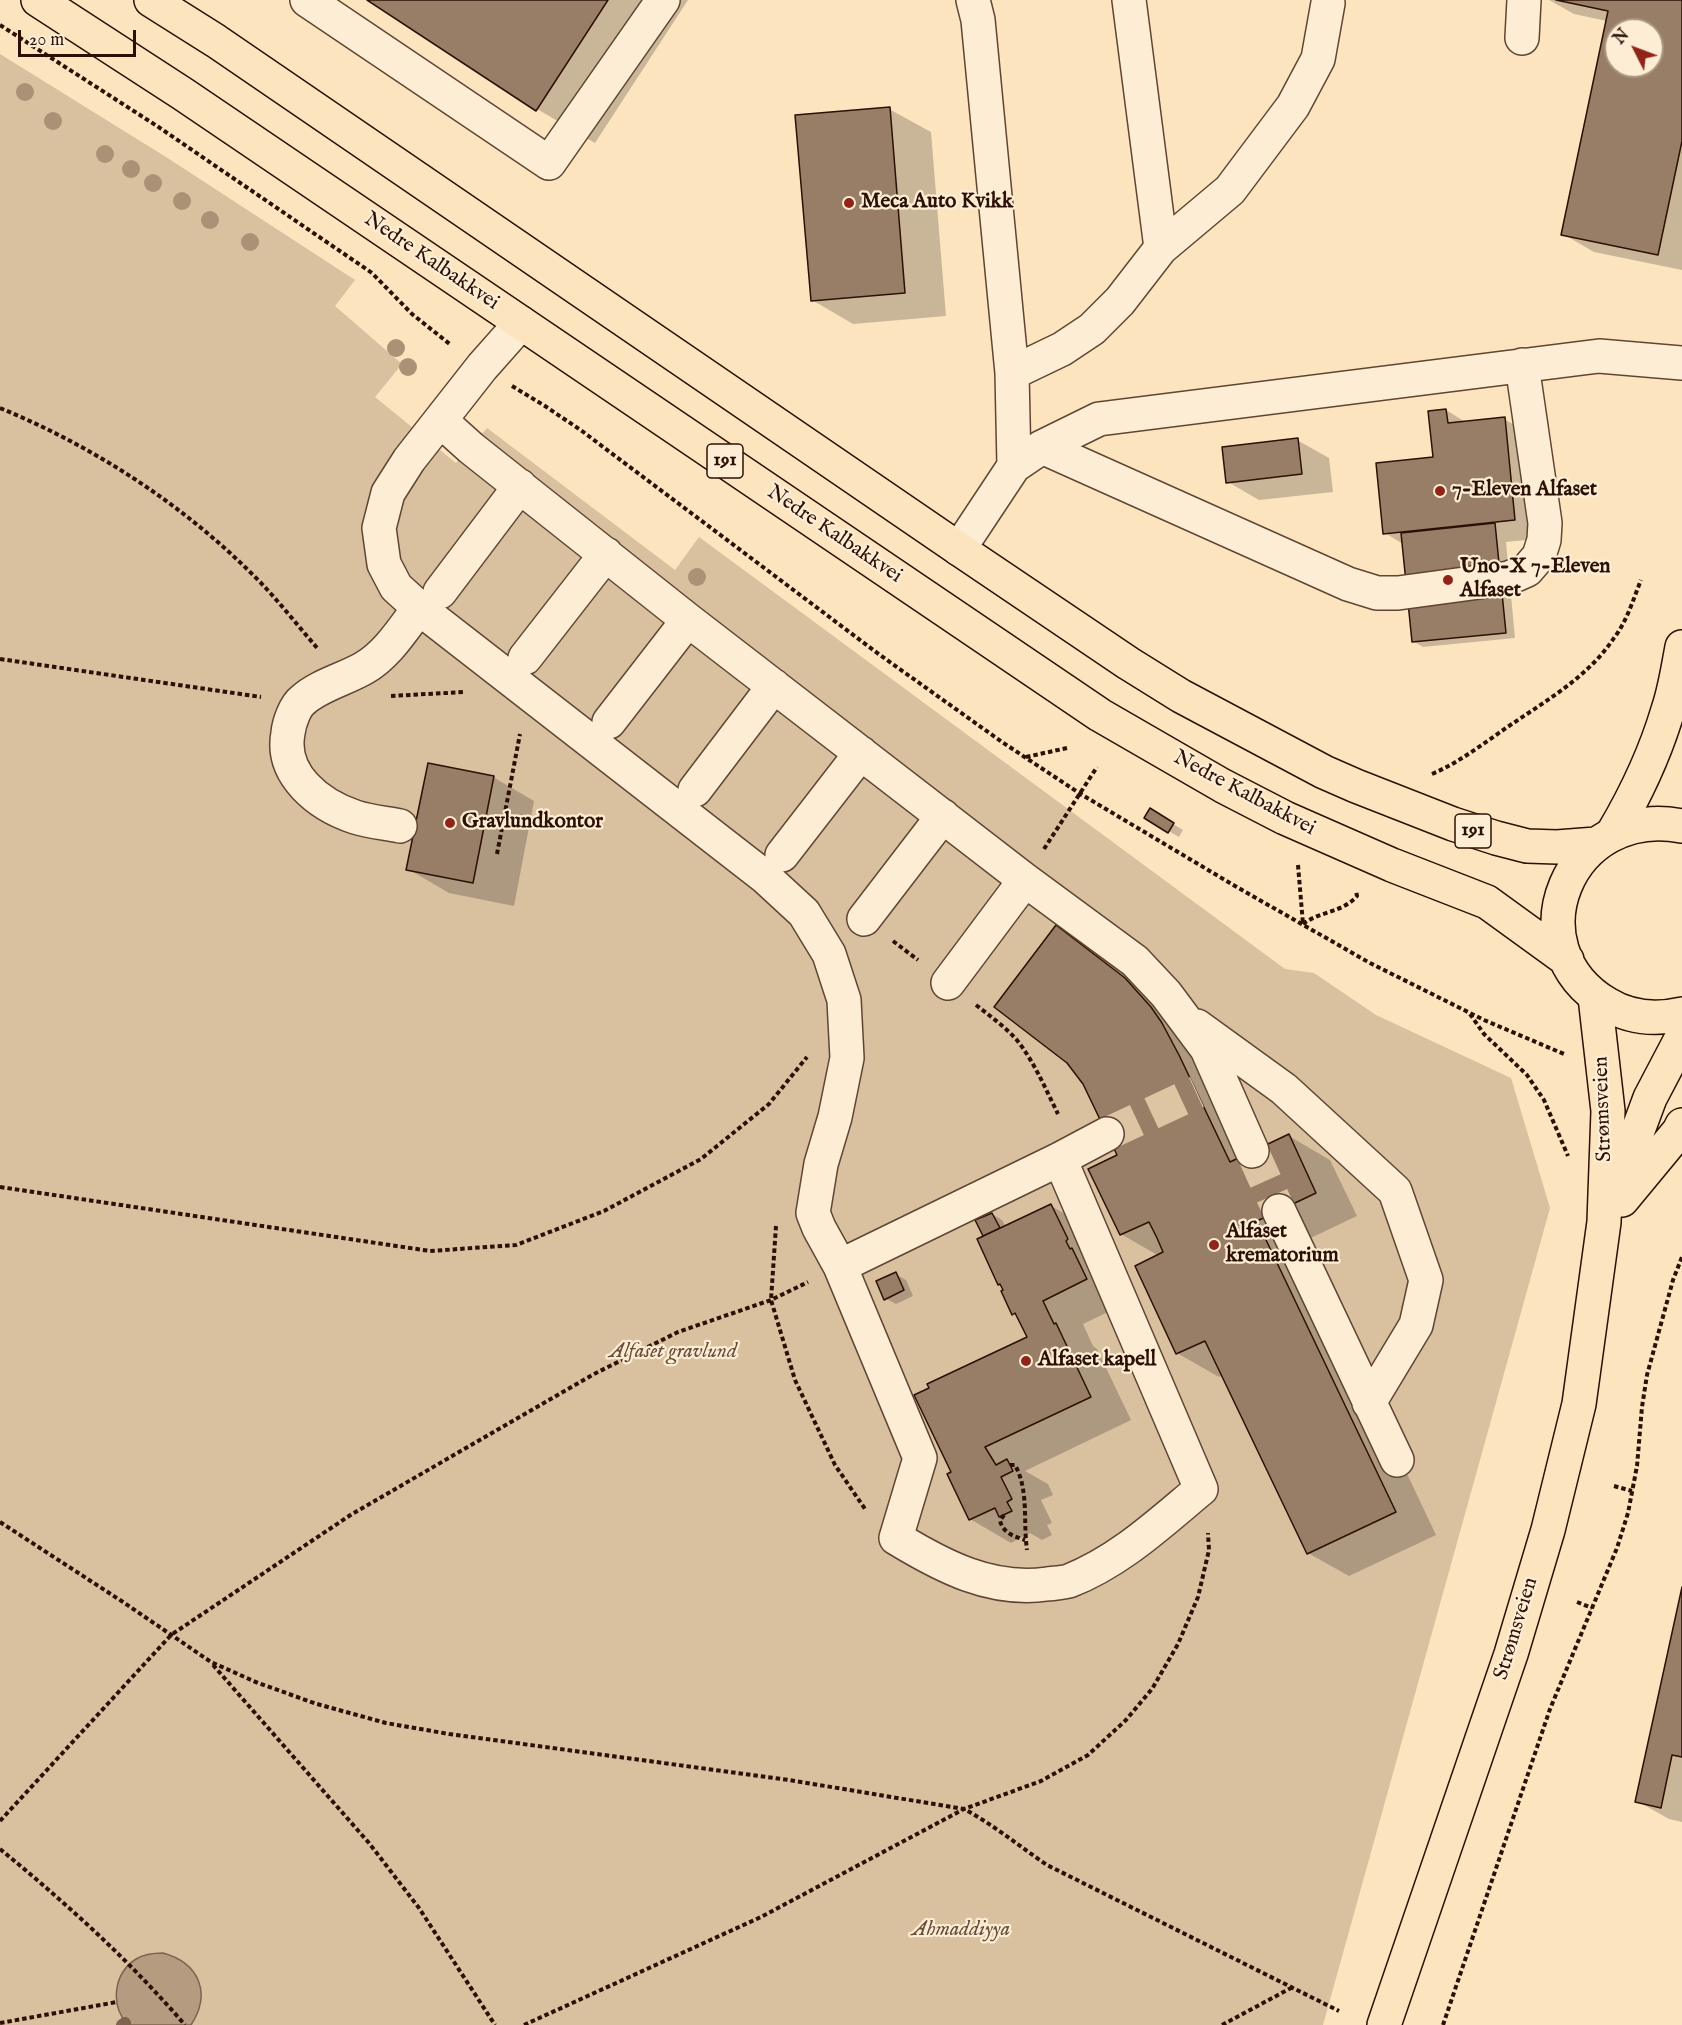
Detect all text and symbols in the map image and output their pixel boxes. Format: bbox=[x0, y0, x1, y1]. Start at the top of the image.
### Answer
scale bar bbox=[21, 18, 140, 56]
north arrow bbox=[1604, 18, 1664, 78]
text: N bbox=[1610, 25, 1634, 49]
text: 20 m bbox=[29, 29, 64, 52]
place label: Meca Auto Kvikk bbox=[861, 190, 1013, 216]
marker: Meca Auto Kvikk bbox=[842, 196, 856, 210]
street label: Nedre Kalbakkvei bbox=[359, 207, 503, 317]
road number: 191 bbox=[707, 444, 743, 478]
place label: 7-Eleven Alfaset bbox=[1452, 478, 1597, 504]
street label: Nedre Kalbakkvei bbox=[762, 480, 906, 590]
marker: 7-Eleven Alfaset bbox=[1433, 484, 1447, 498]
place label: Uno-X 7-Eleven Alfaset bbox=[1460, 555, 1611, 605]
marker: Uno-X 7-Eleven Alfaset bbox=[1441, 573, 1455, 587]
street label: Nedre Kalbakkvei bbox=[1169, 746, 1319, 842]
place label: Gravlundkontor bbox=[462, 810, 603, 836]
road number: 191 bbox=[1455, 814, 1491, 848]
marker: Gravlundkontor bbox=[443, 816, 457, 830]
street label: Strømsveien bbox=[1590, 1056, 1618, 1162]
place label: Alfaset krematorium bbox=[1226, 1220, 1339, 1270]
marker: Alfaset krematorium bbox=[1207, 1238, 1221, 1252]
park label: Alfaset gravlund bbox=[609, 1340, 737, 1366]
place label: Alfaset kapell bbox=[1038, 1348, 1156, 1374]
marker: Alfaset kapell bbox=[1019, 1354, 1033, 1368]
street label: Strømsveien bbox=[1489, 1575, 1545, 1683]
park label: Ahmaddiyya bbox=[912, 1918, 1010, 1944]

